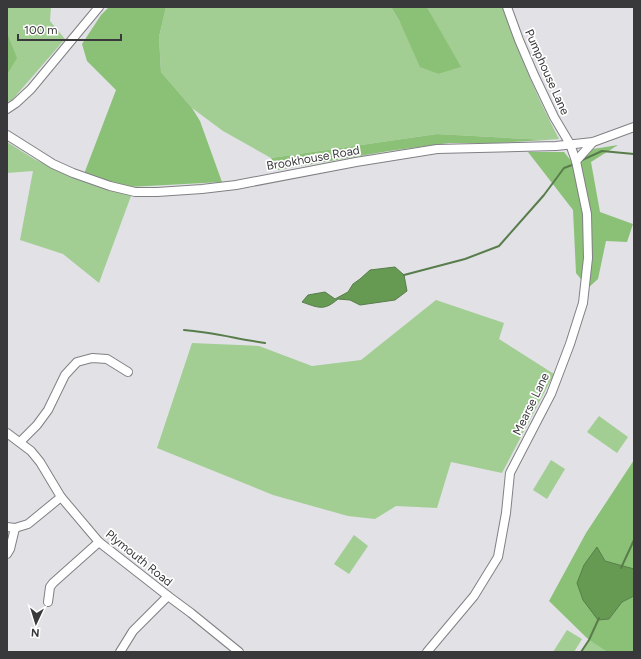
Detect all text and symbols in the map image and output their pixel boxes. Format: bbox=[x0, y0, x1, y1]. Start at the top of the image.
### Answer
scale bar bbox=[18, 16, 121, 42]
text: 100 m bbox=[24, 23, 58, 37]
street label: Pumphouse Lane bbox=[522, 27, 572, 117]
street label: Brookhouse Road bbox=[265, 143, 361, 173]
street label: Mearse Lane bbox=[510, 370, 552, 437]
street label: Plymouth Road bbox=[103, 527, 175, 589]
north arrow bbox=[16, 603, 56, 643]
text: N bbox=[31, 626, 40, 639]

